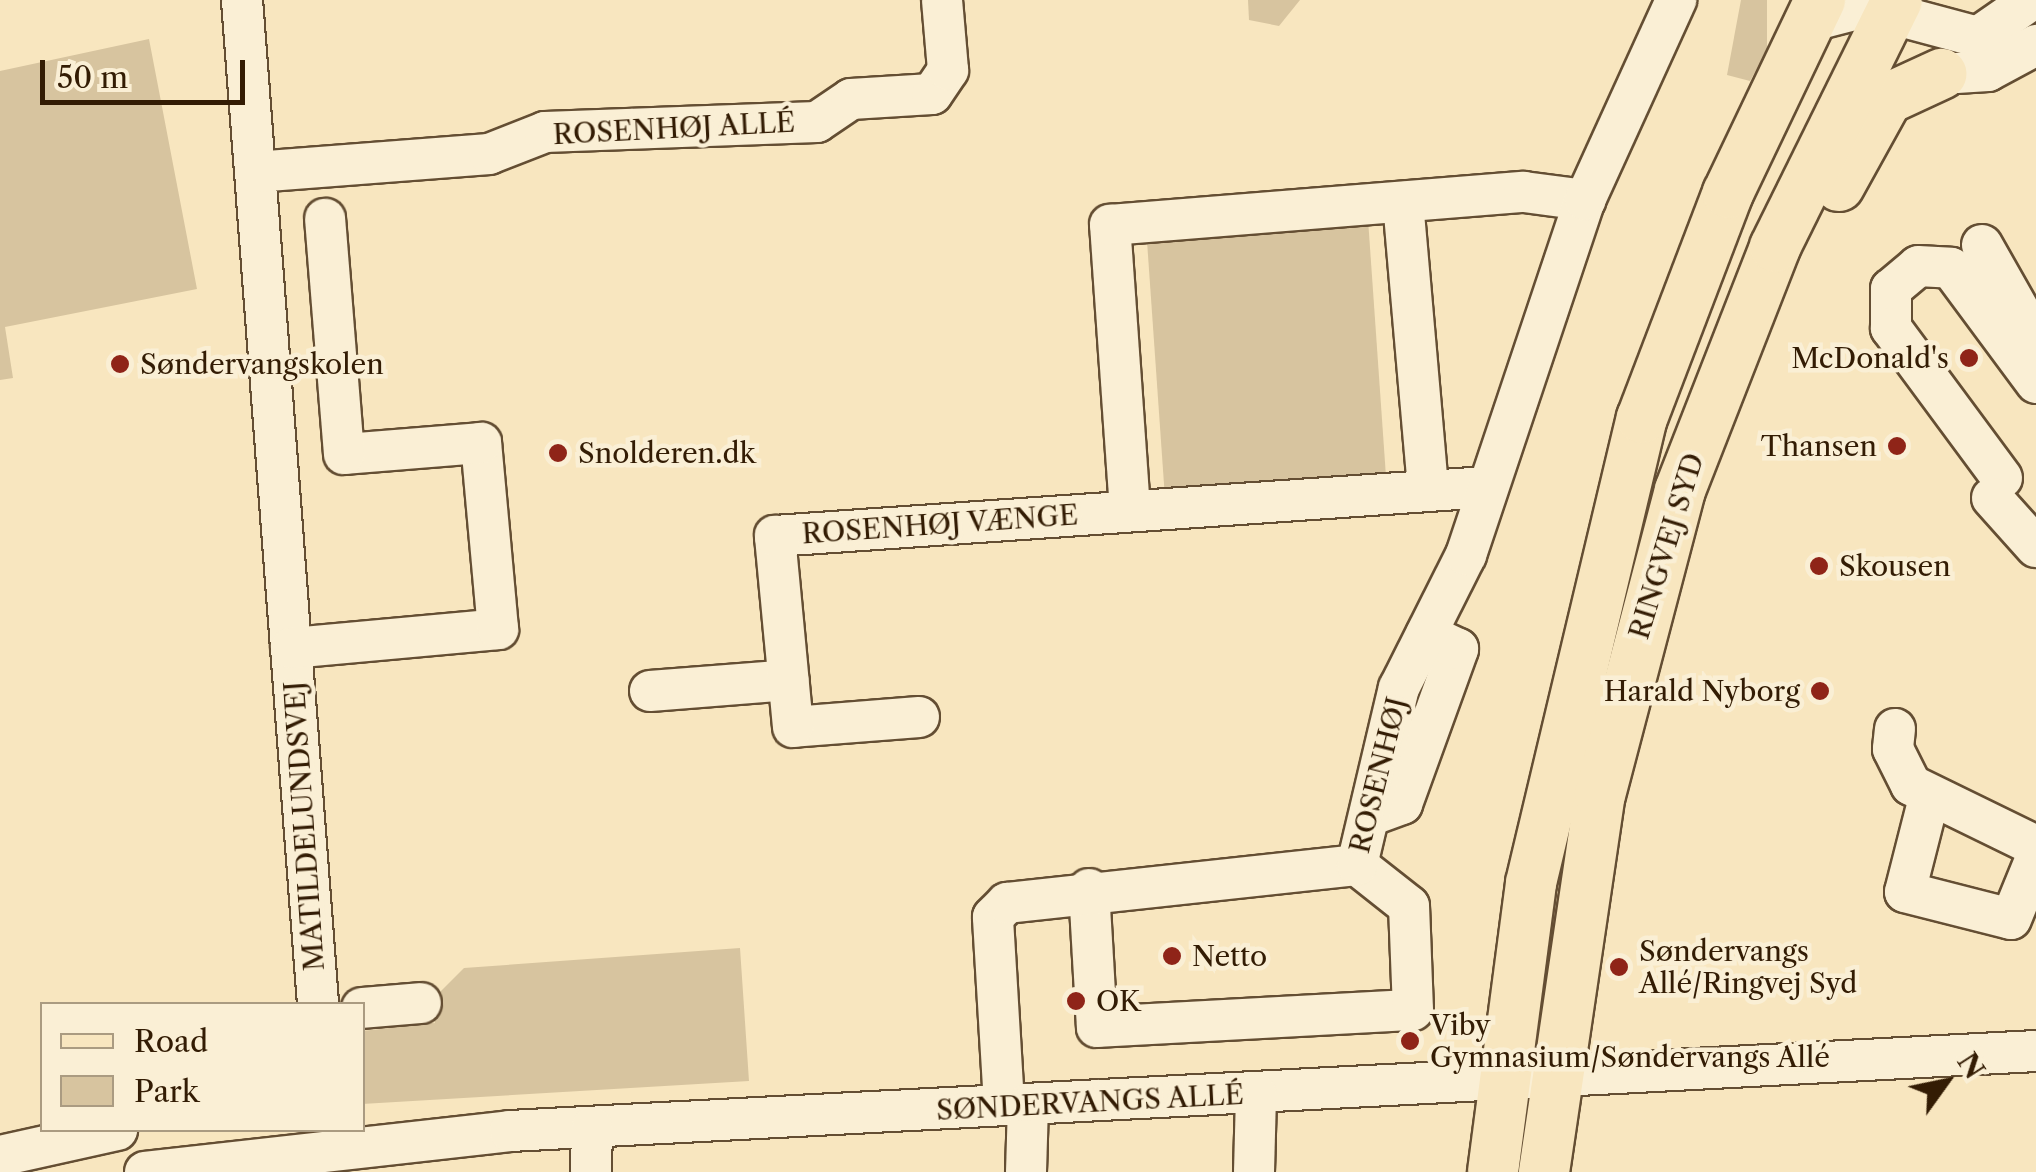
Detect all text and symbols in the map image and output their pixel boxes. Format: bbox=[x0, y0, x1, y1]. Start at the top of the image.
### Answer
scale bar bbox=[45, 40, 250, 102]
text: 50 m bbox=[57, 59, 128, 96]
street label: ROSENHØJ ALLÉ bbox=[551, 105, 797, 151]
place label: McDonald's bbox=[1791, 341, 1949, 375]
place label: Søndervangskolen bbox=[140, 347, 384, 381]
marker: McDonald's bbox=[1958, 347, 1980, 369]
marker: Søndervangskolen bbox=[109, 353, 131, 375]
place label: Thansen bbox=[1761, 429, 1877, 463]
marker: Thansen bbox=[1886, 435, 1908, 457]
place label: Snolderen.dk bbox=[578, 436, 756, 470]
marker: Snolderen.dk bbox=[547, 442, 569, 464]
street label: RINGVEJ SYD bbox=[1622, 449, 1710, 643]
street label: ROSENHØJ VÆNGE bbox=[800, 498, 1080, 550]
place label: Skousen bbox=[1839, 549, 1951, 583]
marker: Skousen bbox=[1808, 555, 1830, 577]
place label: Harald Nyborg bbox=[1604, 674, 1800, 708]
street label: MATILDELUNDSVEJ bbox=[277, 680, 331, 972]
marker: Harald Nyborg bbox=[1809, 680, 1831, 702]
street label: ROSENHØJ bbox=[1342, 693, 1414, 857]
place label: Søndervangs Allé/Ringvej Syd bbox=[1639, 934, 1857, 1000]
place label: Netto bbox=[1192, 939, 1267, 973]
marker: Netto bbox=[1161, 945, 1183, 967]
marker: Søndervangs Allé/Ringvej Syd bbox=[1608, 956, 1630, 978]
place label: OK bbox=[1096, 984, 1141, 1018]
marker: OK bbox=[1065, 990, 1087, 1012]
legend bbox=[40, 1002, 365, 1132]
place label: Viby Gymnasium/Søndervangs Allé bbox=[1430, 1008, 1831, 1074]
text: Road bbox=[134, 1023, 208, 1060]
marker: Viby Gymnasium/Søndervangs Allé bbox=[1399, 1030, 1421, 1052]
north arrow bbox=[1896, 1032, 1996, 1132]
text: N bbox=[1950, 1046, 1992, 1085]
text: Park bbox=[134, 1073, 199, 1110]
street label: SØNDERVANGS ALLÉ bbox=[935, 1077, 1245, 1127]

